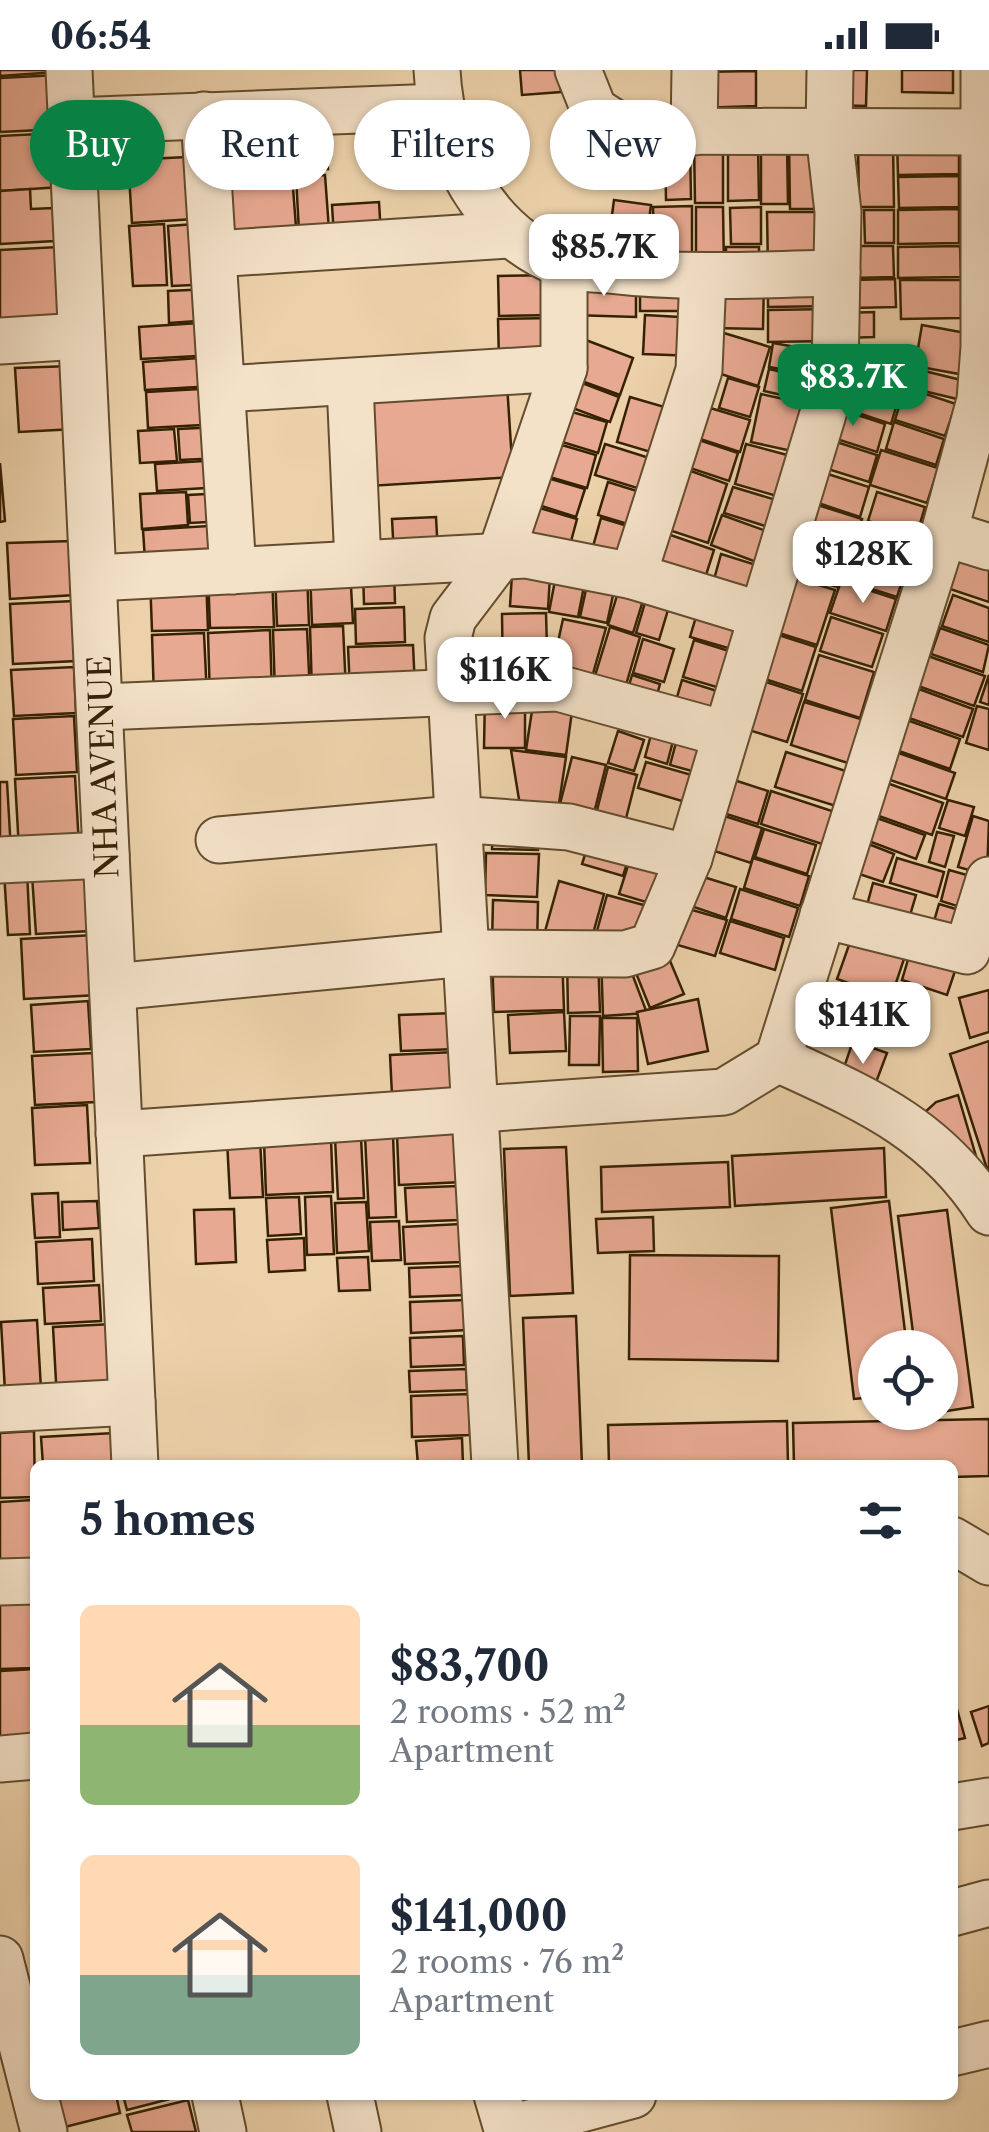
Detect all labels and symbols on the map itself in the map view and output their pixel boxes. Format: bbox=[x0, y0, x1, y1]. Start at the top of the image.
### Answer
pin: $85.7K bbox=[523, 214, 685, 299]
pin: $83.7K bbox=[772, 344, 934, 429]
pin: $128K bbox=[793, 521, 933, 606]
pin: $116K bbox=[435, 637, 575, 722]
street label: NHA AVENUE bbox=[80, 655, 126, 879]
pin: $141K bbox=[793, 982, 933, 1067]

